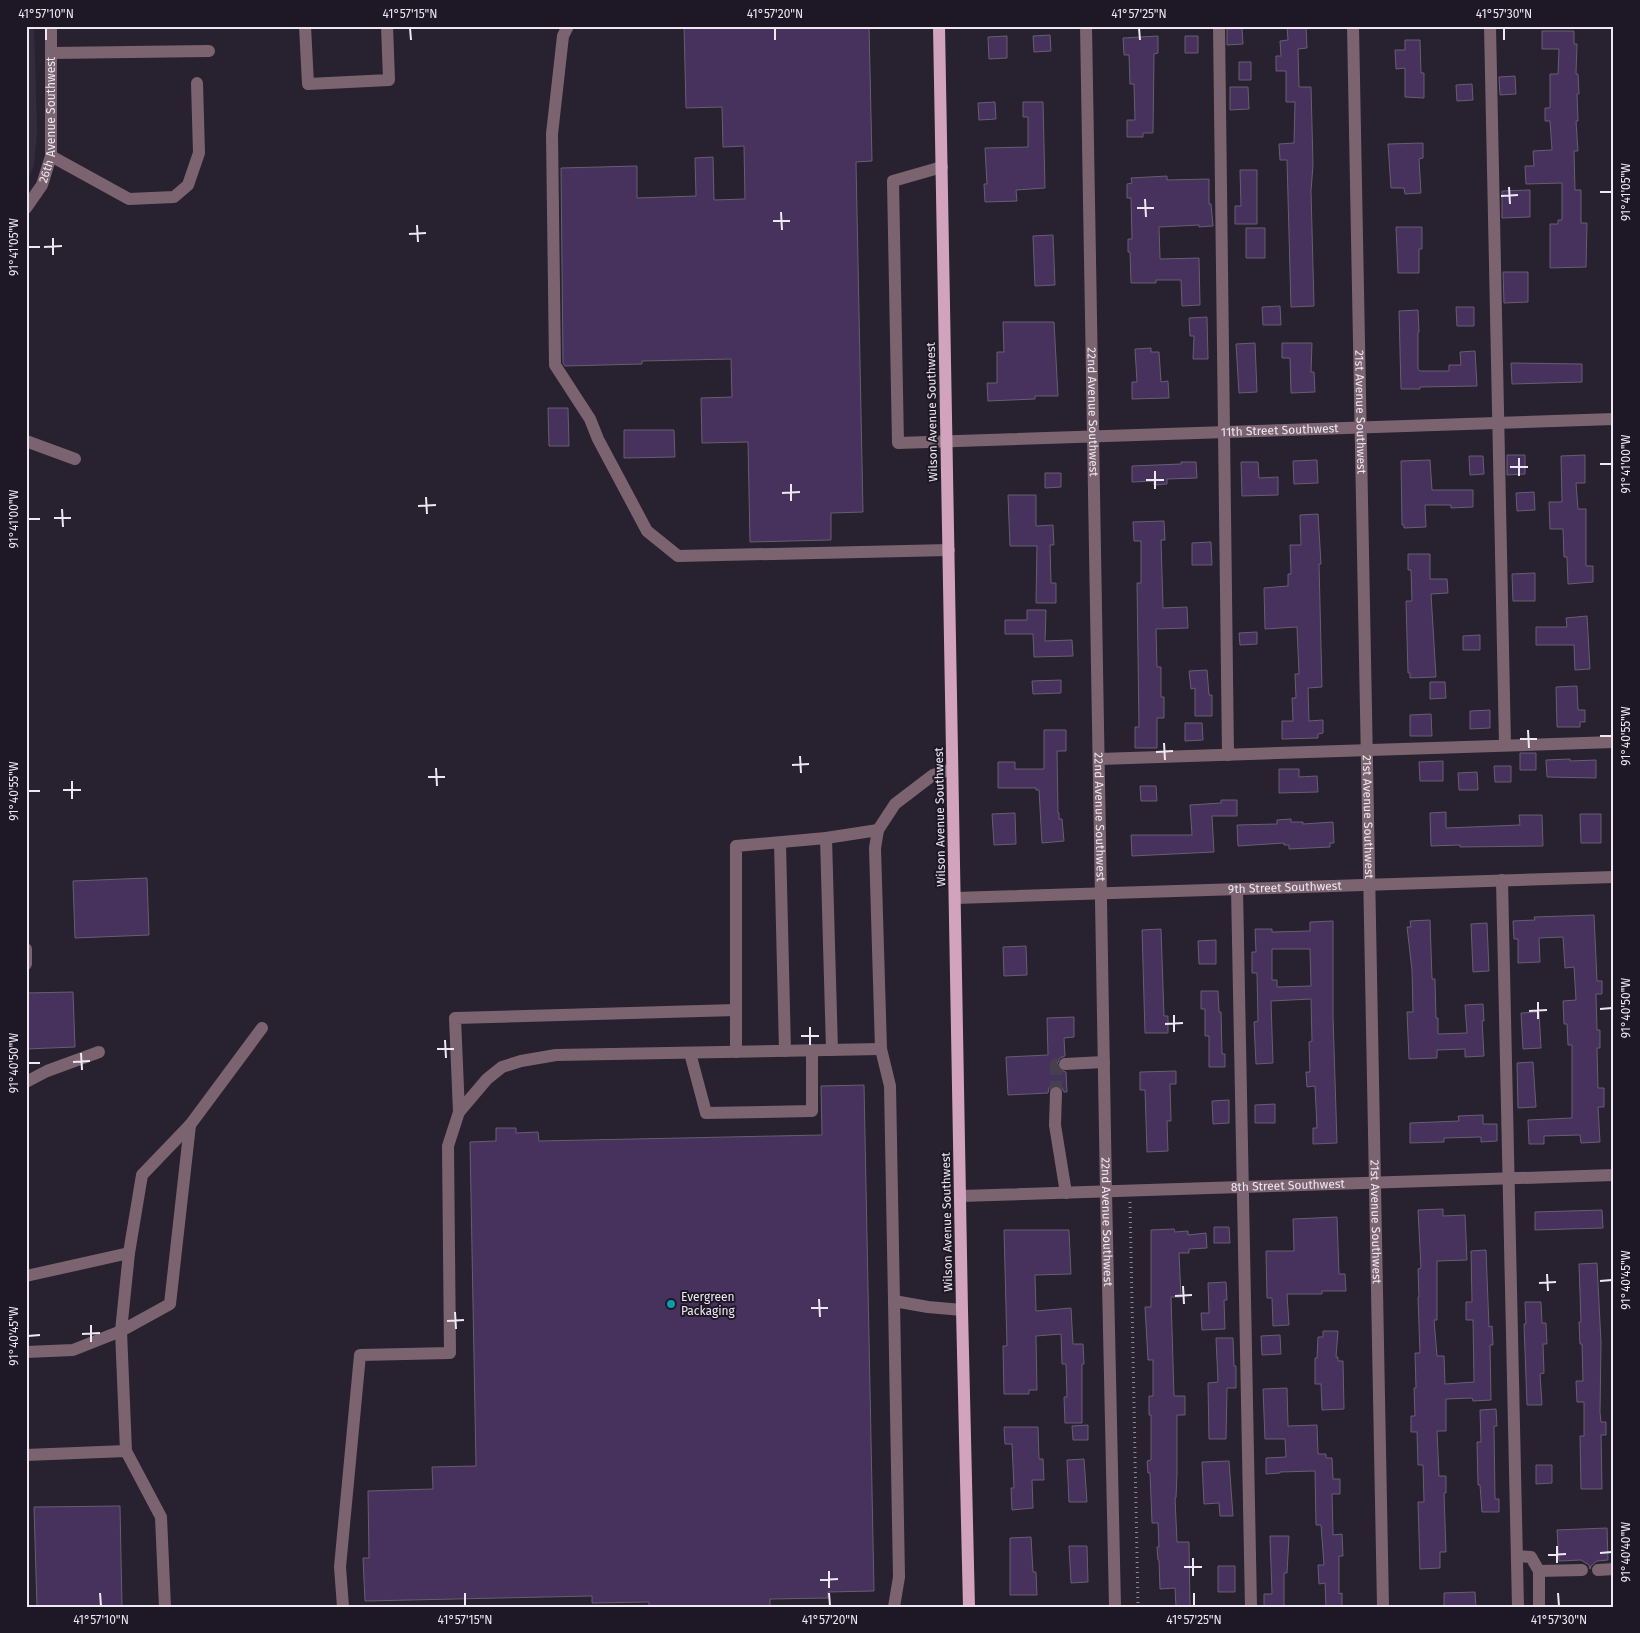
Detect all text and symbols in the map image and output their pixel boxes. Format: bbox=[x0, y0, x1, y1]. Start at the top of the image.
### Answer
text: 41°57'10"N bbox=[18, 7, 74, 21]
text: 41°57'15"N bbox=[383, 7, 437, 21]
text: 41°57'20"N bbox=[747, 7, 803, 21]
text: 41°57'25"N bbox=[1111, 7, 1167, 21]
text: 41°57'30"N bbox=[1476, 7, 1532, 21]
street label: 26th Avenue Southwest bbox=[36, 56, 58, 185]
text: 91°41'05"W bbox=[1619, 163, 1633, 221]
text: 91°41'05"W bbox=[7, 218, 21, 276]
street label: Wilson Avenue Southwest bbox=[924, 341, 940, 482]
street label: 22nd Avenue Southwest bbox=[1085, 347, 1101, 477]
street label: 21st Avenue Southwest bbox=[1352, 350, 1369, 475]
street label: 11th Street Southwest bbox=[1221, 421, 1339, 439]
text: 91°41'00"W bbox=[1619, 434, 1633, 493]
text: 91°41'00"W bbox=[7, 489, 21, 548]
text: 91°40'55"W bbox=[1619, 706, 1633, 766]
street label: Wilson Avenue Southwest bbox=[932, 746, 948, 887]
street label: 22nd Avenue Southwest bbox=[1091, 752, 1108, 882]
street label: 21st Avenue Southwest bbox=[1360, 755, 1376, 880]
text: 91°40'55"W bbox=[7, 761, 21, 821]
street label: 9th Street Southwest bbox=[1228, 879, 1343, 896]
text: 91°40'50"W bbox=[1619, 978, 1633, 1038]
text: 91°40'50"W bbox=[7, 1033, 21, 1093]
street label: Wilson Avenue Southwest bbox=[939, 1151, 955, 1292]
street label: 22nd Avenue Southwest bbox=[1098, 1157, 1115, 1287]
street label: 21st Avenue Southwest bbox=[1368, 1160, 1384, 1285]
street label: 8th Street Southwest bbox=[1231, 1177, 1346, 1194]
text: 91°40'45"W bbox=[1619, 1250, 1633, 1310]
place label: Evergreen Packaging bbox=[681, 1290, 736, 1318]
marker: Evergreen Packaging bbox=[665, 1298, 677, 1310]
text: 91°40'45"W bbox=[7, 1306, 21, 1366]
text: 91°40'40"W bbox=[1619, 1522, 1633, 1582]
text: 41°57'10"N bbox=[73, 1613, 129, 1627]
text: 41°57'15"N bbox=[438, 1613, 492, 1627]
text: 41°57'20"N bbox=[802, 1613, 858, 1627]
text: 41°57'25"N bbox=[1166, 1613, 1222, 1627]
text: 41°57'30"N bbox=[1531, 1613, 1587, 1627]

